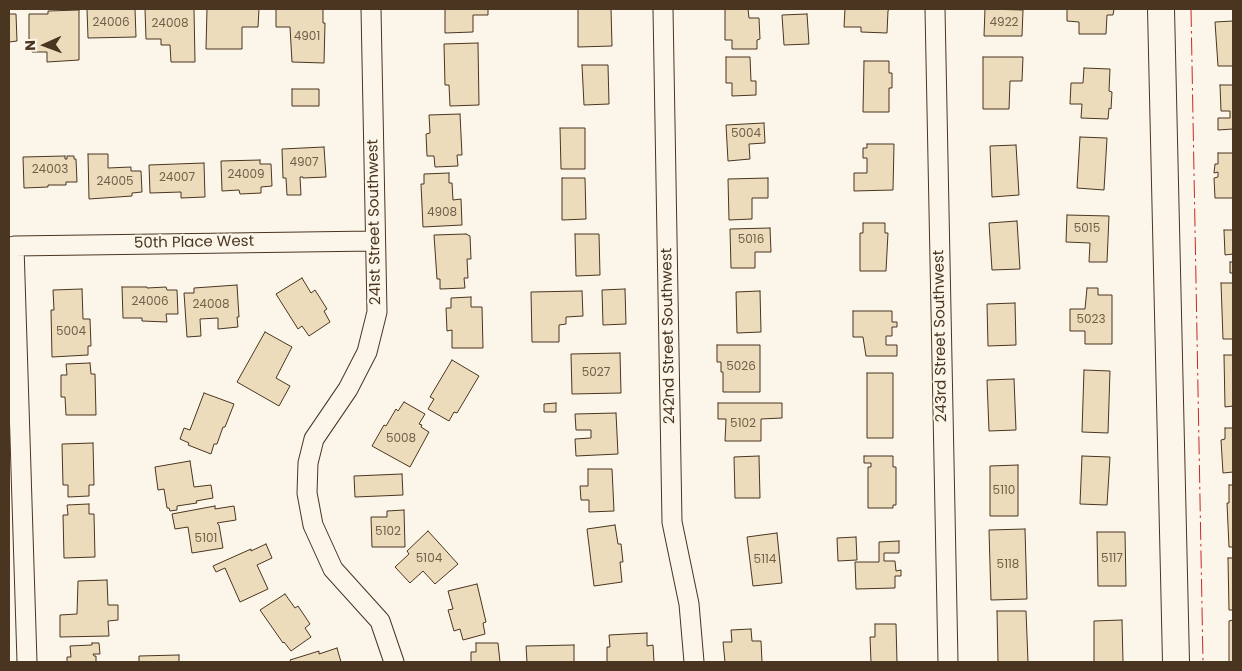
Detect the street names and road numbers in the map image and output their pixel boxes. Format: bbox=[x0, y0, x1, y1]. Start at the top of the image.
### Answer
street label: 241st Street Southwest bbox=[365, 139, 385, 305]
street label: 50th Place West bbox=[134, 233, 254, 253]
street label: 242nd Street Southwest bbox=[658, 248, 680, 424]
street label: 243rd Street Southwest bbox=[930, 250, 952, 422]

